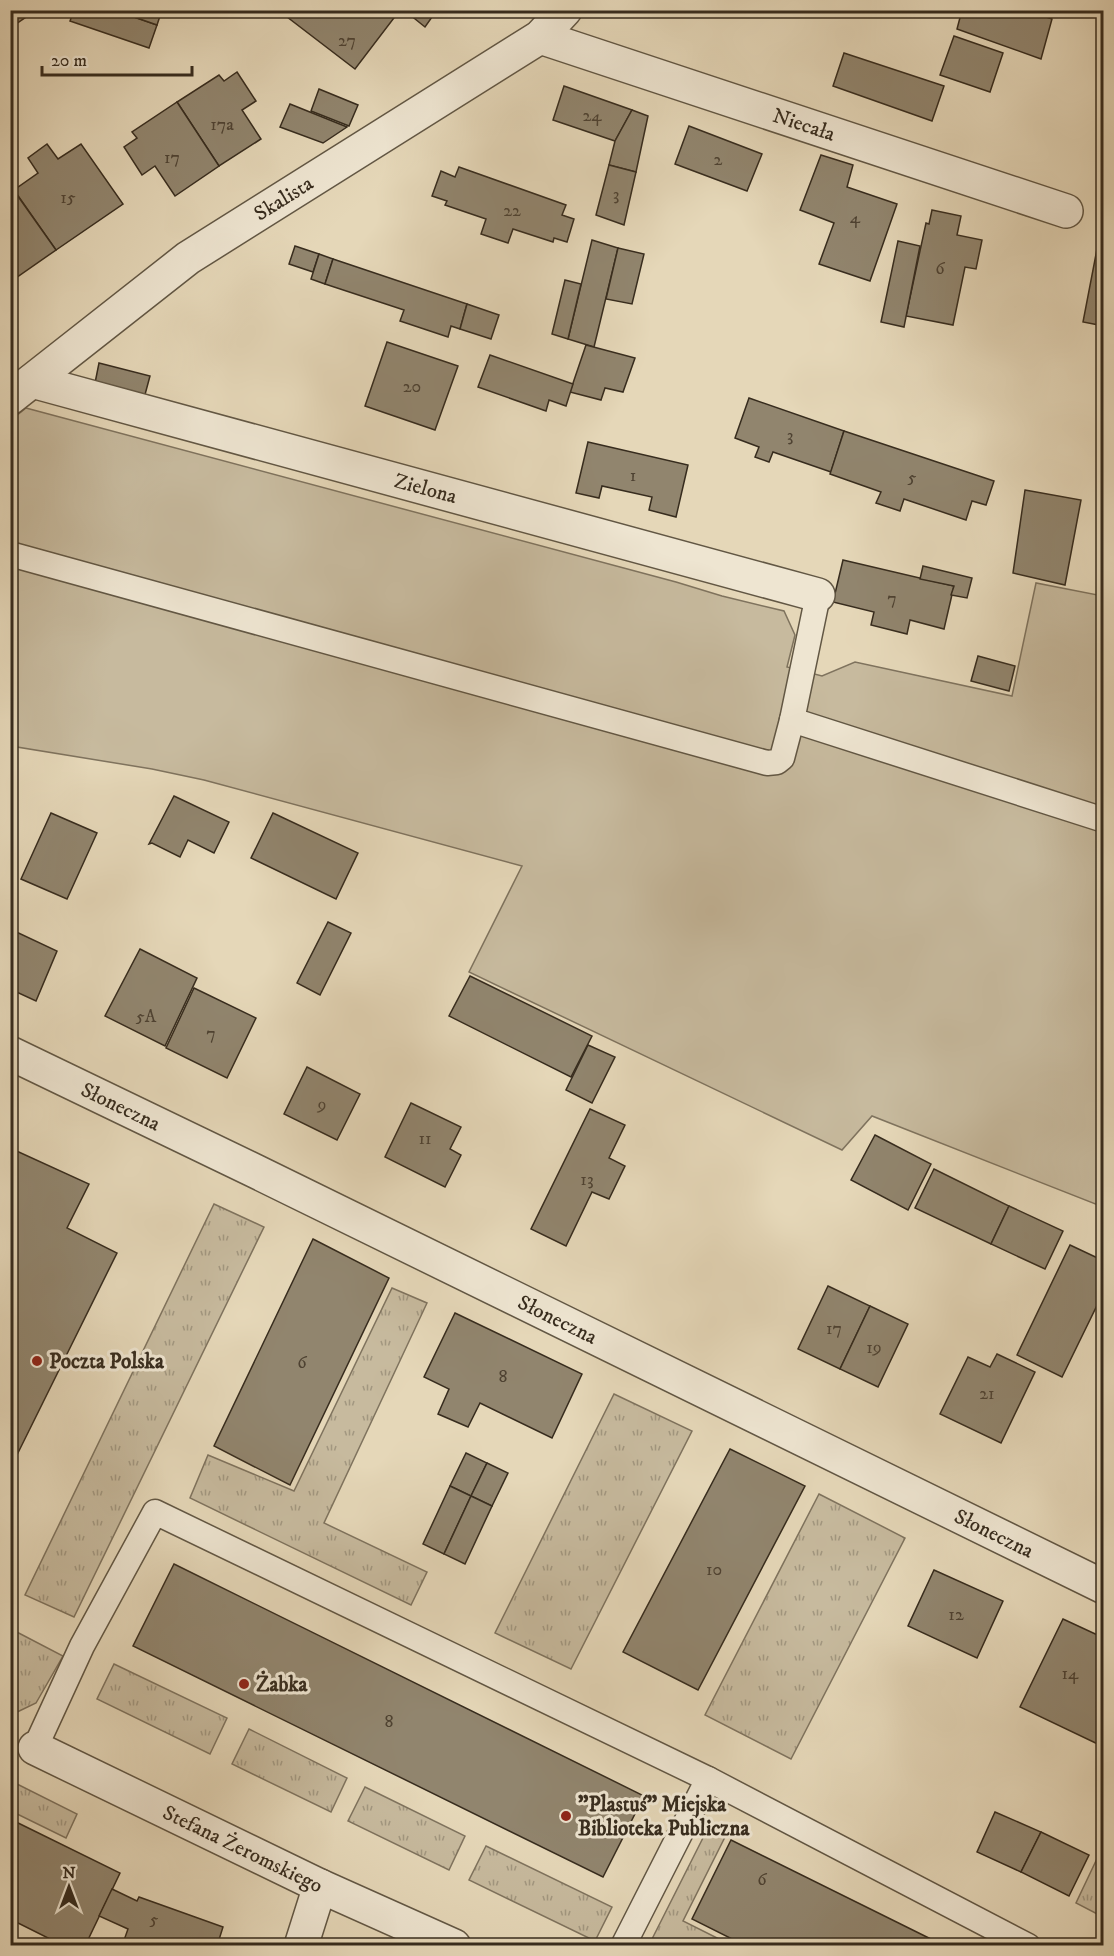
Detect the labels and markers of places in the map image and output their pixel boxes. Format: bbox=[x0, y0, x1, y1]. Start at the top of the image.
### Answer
place label: Poczta Polska bbox=[49, 1349, 165, 1375]
marker: Poczta Polska bbox=[30, 1354, 44, 1368]
place label: Żabka bbox=[256, 1670, 309, 1698]
marker: Żabka bbox=[237, 1677, 251, 1691]
place label: "Plastuś" Miejska Biblioteka Publiczna bbox=[578, 1792, 750, 1842]
marker: "Plastuś" Miejska Biblioteka Publiczna bbox=[559, 1809, 573, 1823]

